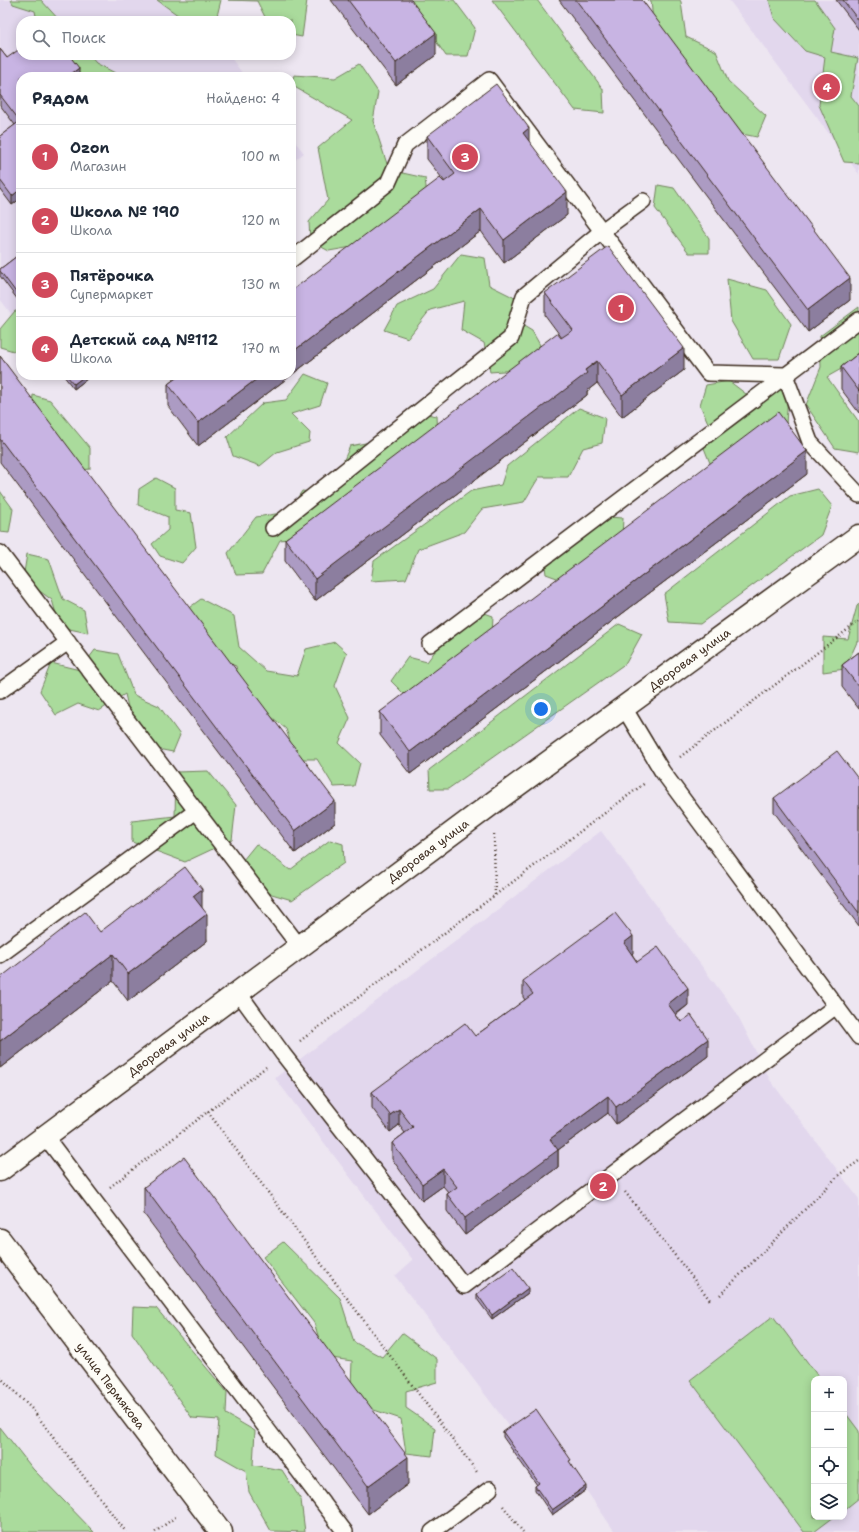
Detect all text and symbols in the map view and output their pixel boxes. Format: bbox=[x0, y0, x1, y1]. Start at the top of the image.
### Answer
search box bbox=[16, 16, 296, 60]
icon: search bbox=[30, 27, 52, 49]
text: Поиск bbox=[62, 28, 106, 48]
pin: 4 bbox=[814, 72, 840, 102]
text: Рядом bbox=[32, 87, 89, 109]
text: Найдено: 4 bbox=[206, 90, 280, 107]
text: Ozon bbox=[70, 138, 110, 158]
pin: 3 bbox=[452, 142, 478, 172]
text: 1 bbox=[42, 148, 48, 165]
text: 100 m bbox=[241, 148, 280, 165]
text: Магазин bbox=[70, 158, 126, 175]
text: Школа № 190 bbox=[70, 202, 179, 222]
text: 2 bbox=[40, 212, 50, 229]
text: 120 m bbox=[242, 212, 280, 229]
text: Школа bbox=[70, 222, 112, 239]
text: Пятёрочка bbox=[70, 266, 154, 286]
text: 3 bbox=[40, 276, 50, 293]
text: 130 m bbox=[242, 276, 280, 293]
text: Супермаркет bbox=[70, 286, 153, 303]
pin: 1 bbox=[608, 293, 634, 323]
text: Детский сад №112 bbox=[70, 330, 218, 350]
text: 4 bbox=[40, 340, 50, 357]
text: 170 m bbox=[242, 340, 280, 357]
text: Школа bbox=[70, 350, 112, 367]
street label: Дворовая улица bbox=[645, 624, 734, 695]
your location bbox=[531, 699, 551, 719]
street label: Дворовая улица bbox=[384, 815, 473, 887]
street label: Дворовая улица bbox=[125, 1009, 213, 1080]
pin: 2 bbox=[590, 1171, 616, 1201]
street label: улица Пермякова bbox=[72, 1339, 149, 1433]
map controls bbox=[811, 1376, 847, 1520]
button: + bbox=[811, 1376, 847, 1412]
button: − bbox=[811, 1412, 847, 1448]
button: locate bbox=[811, 1448, 847, 1484]
button: layers bbox=[811, 1484, 847, 1520]

